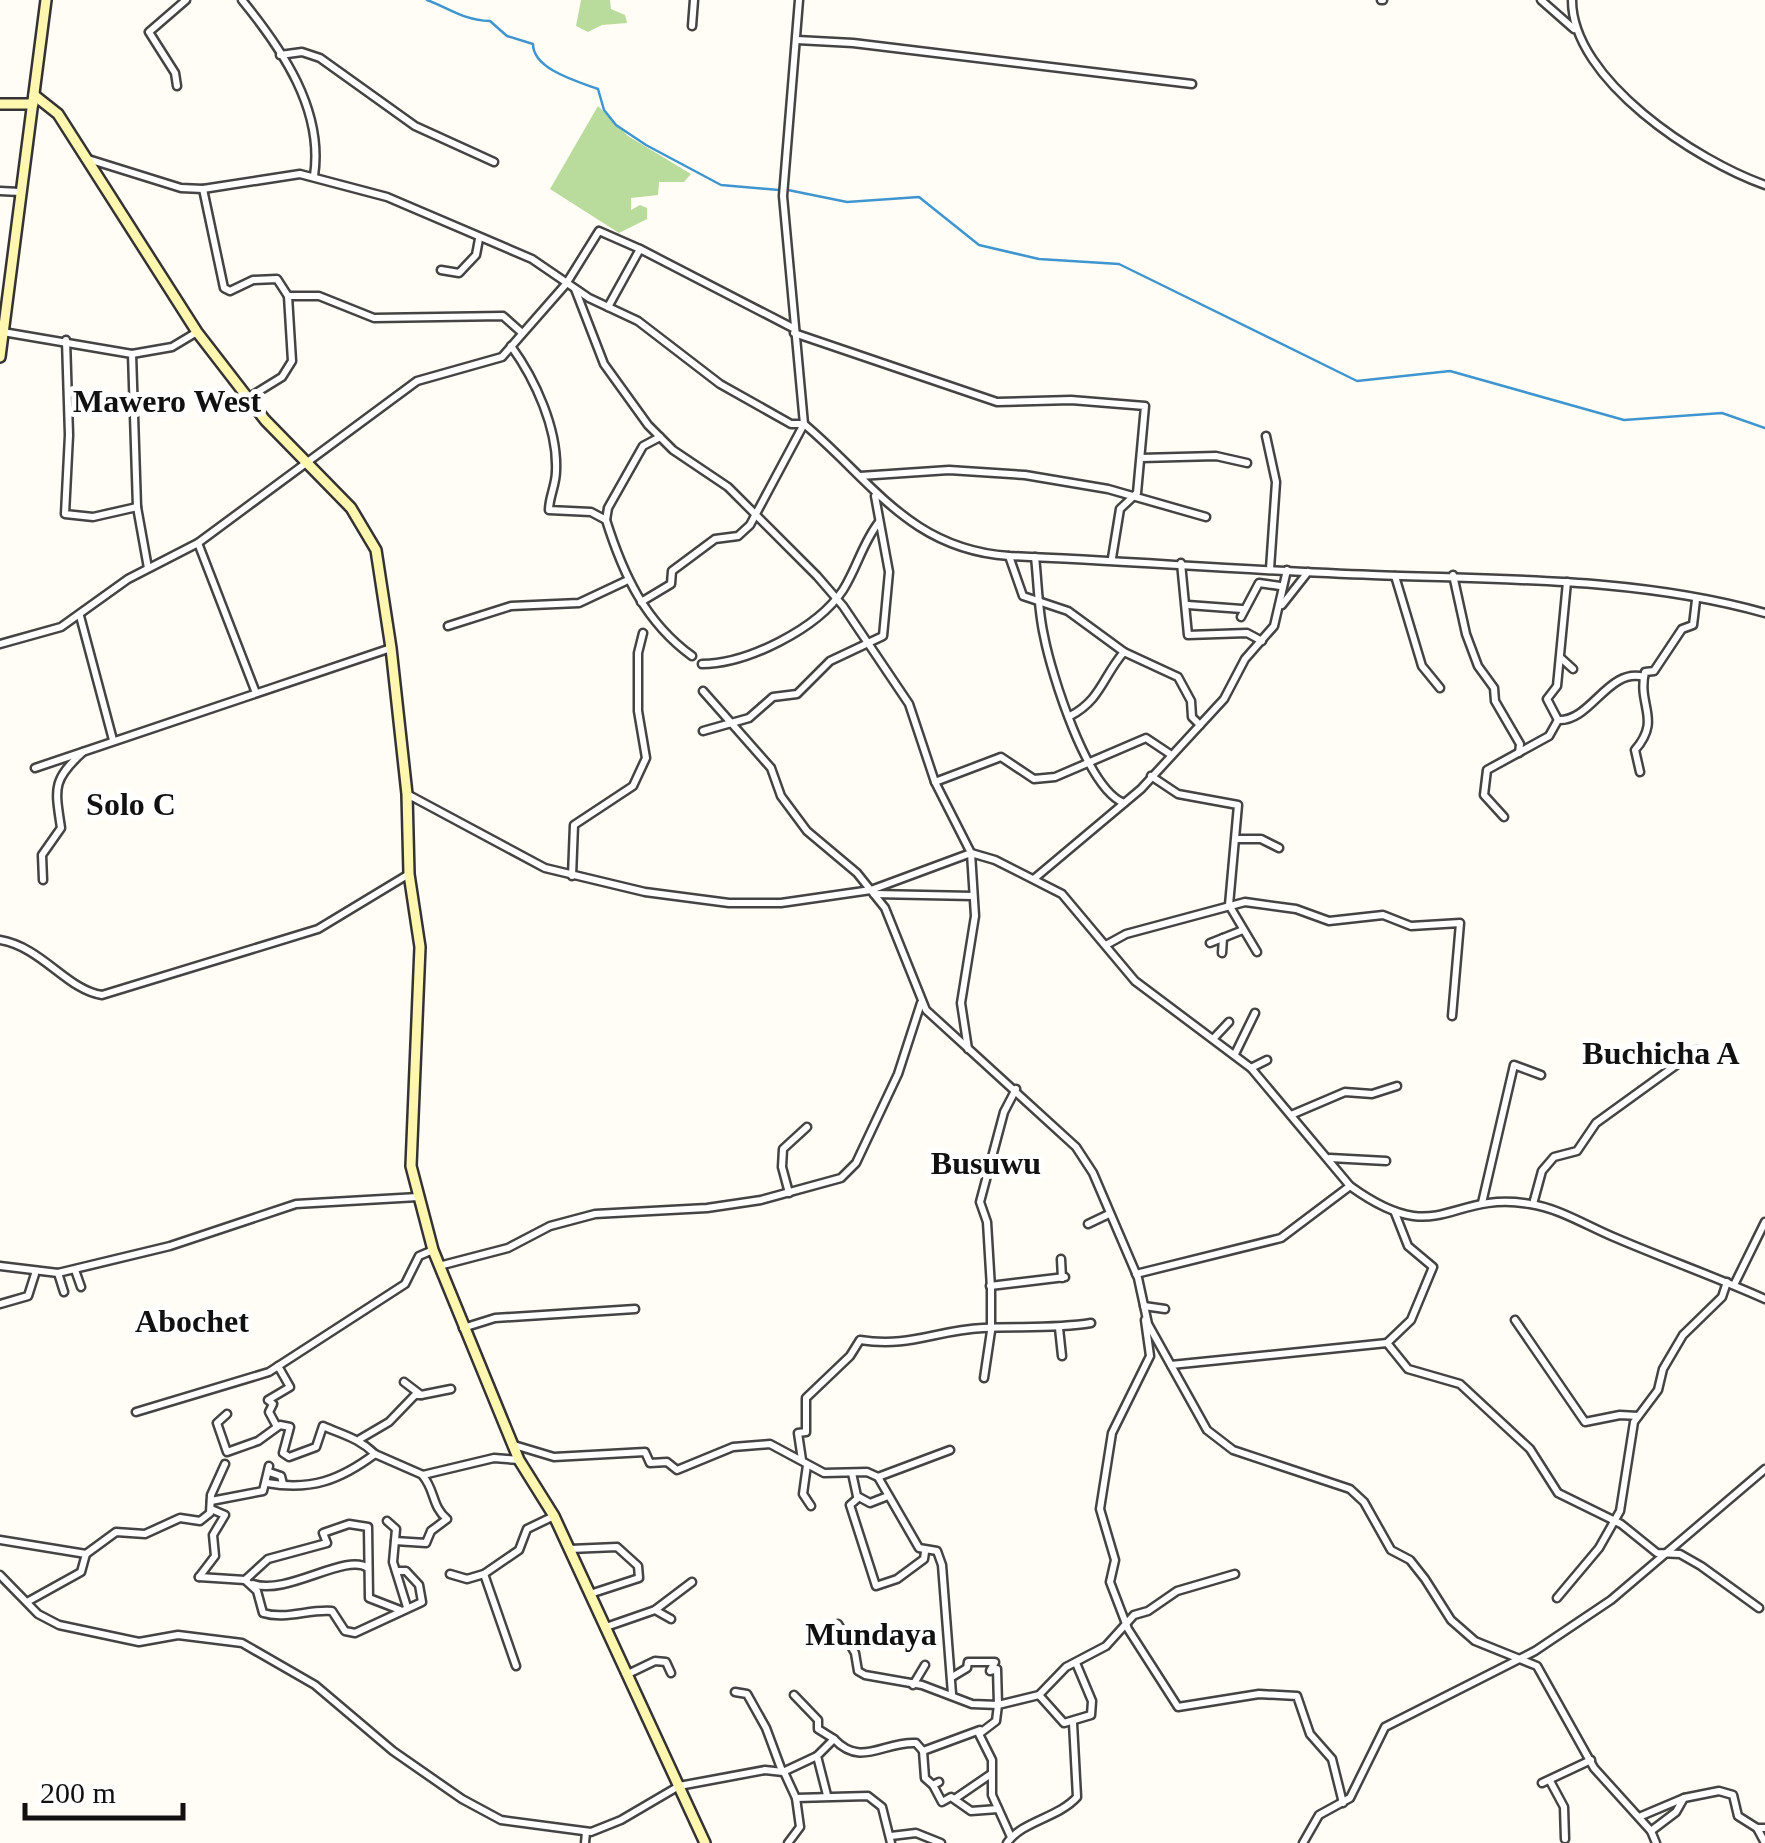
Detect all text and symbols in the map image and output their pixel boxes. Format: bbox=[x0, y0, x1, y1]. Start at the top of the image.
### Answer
district label: Mawero West bbox=[73, 383, 261, 419]
district label: Solo C bbox=[86, 786, 176, 822]
district label: Buchicha A bbox=[1582, 1035, 1740, 1071]
district label: Busuwu bbox=[931, 1145, 1041, 1181]
district label: Abochet bbox=[135, 1303, 249, 1339]
district label: Mundaya bbox=[805, 1616, 937, 1652]
scale bar bbox=[25, 1758, 182, 1820]
text: 200 m bbox=[40, 1776, 116, 1809]

